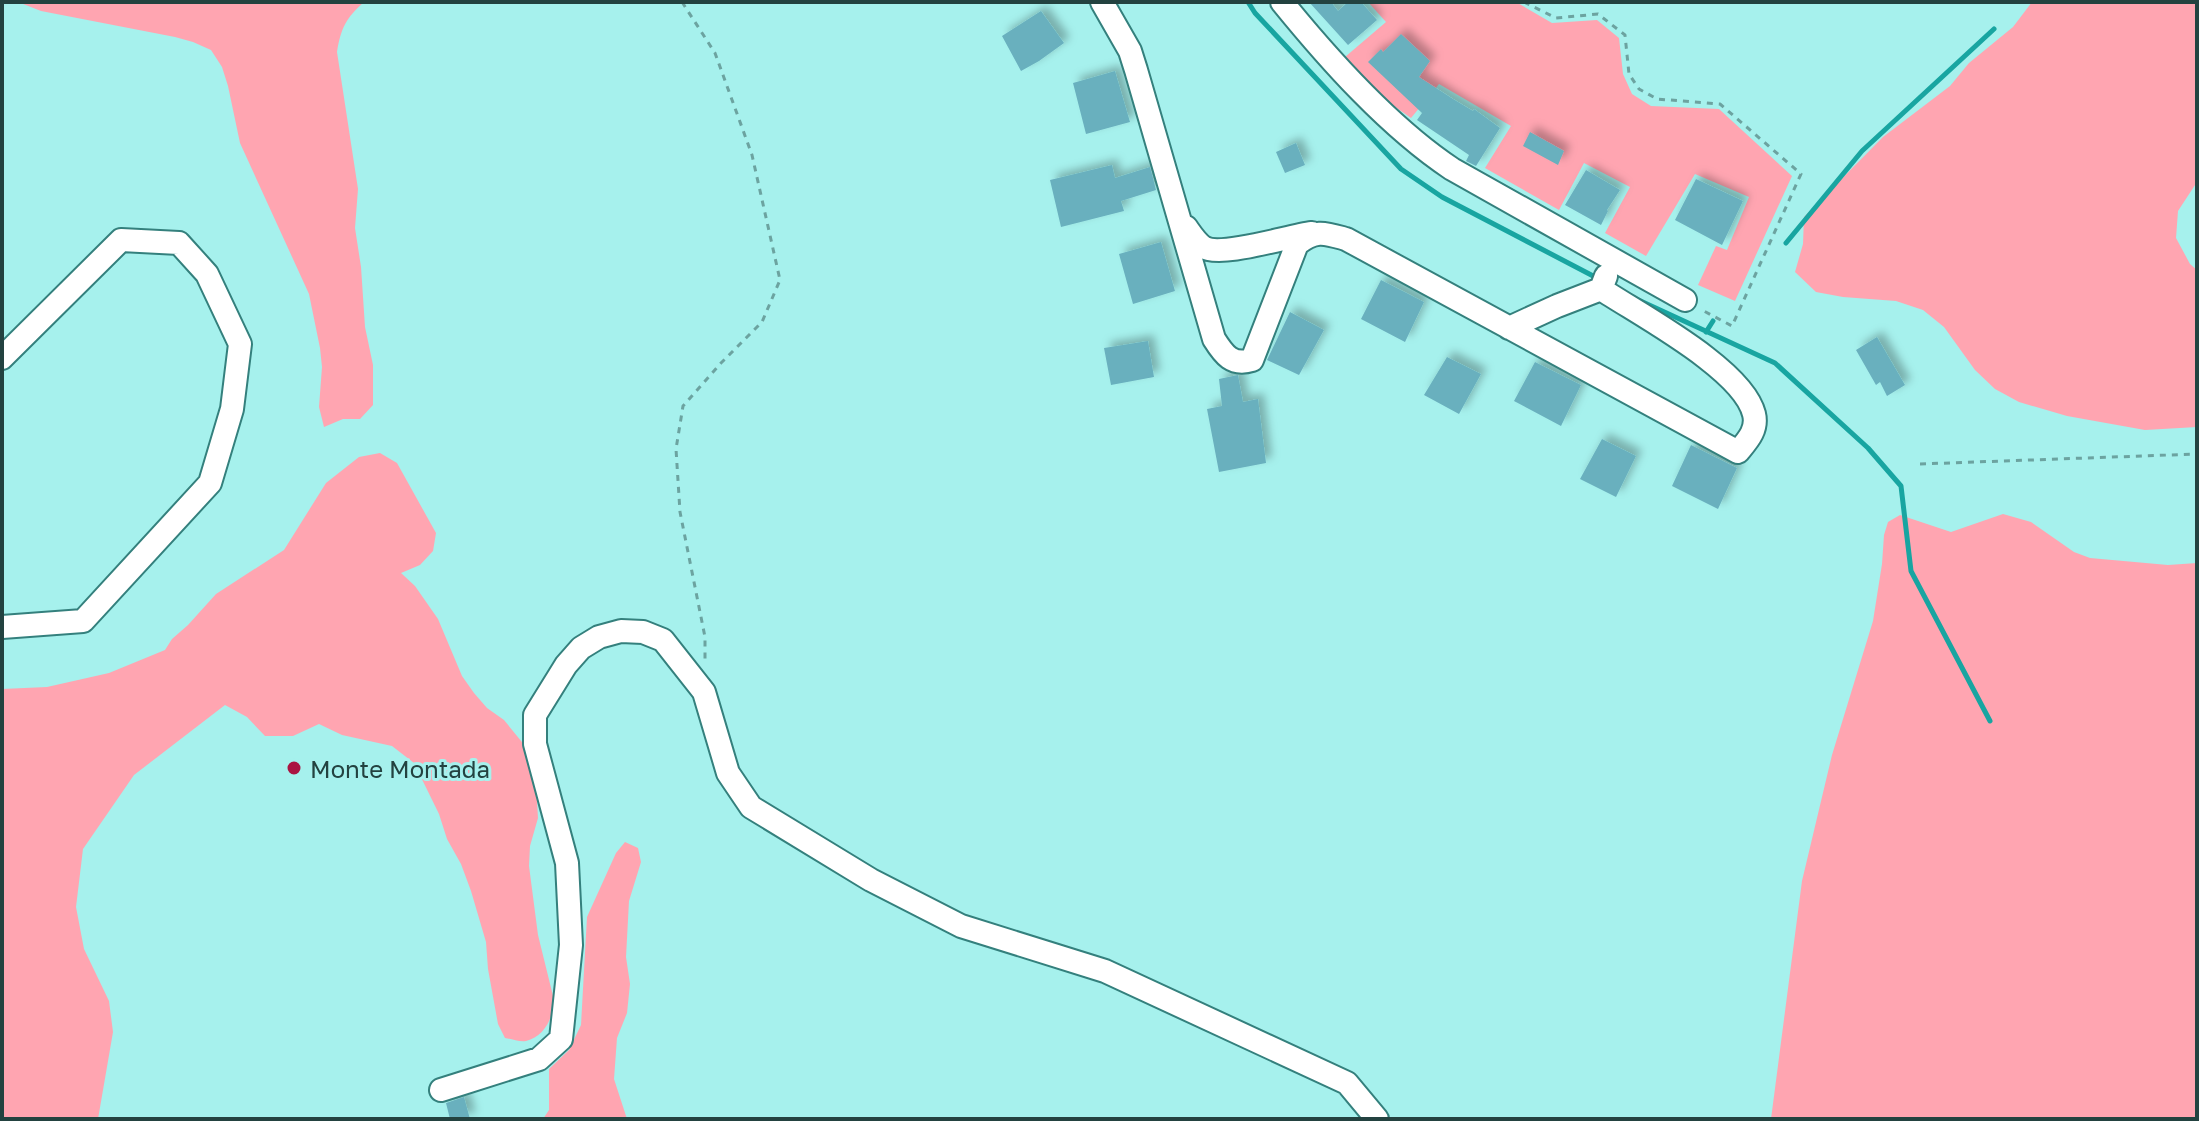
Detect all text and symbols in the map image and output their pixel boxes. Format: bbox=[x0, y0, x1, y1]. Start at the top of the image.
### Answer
place label: Monte Montada bbox=[310, 754, 490, 783]
marker: Monte Montada bbox=[285, 759, 303, 777]

